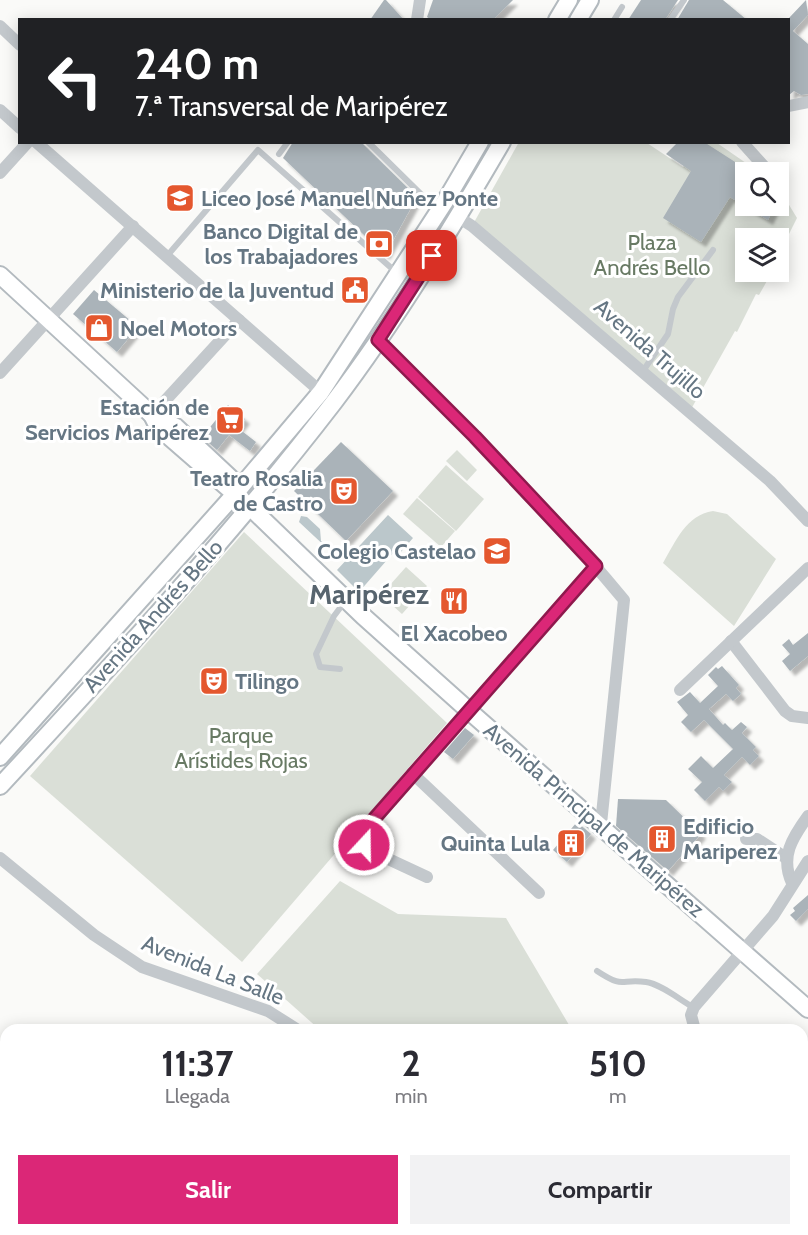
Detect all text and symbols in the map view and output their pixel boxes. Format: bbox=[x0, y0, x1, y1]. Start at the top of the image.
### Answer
text: 240 m bbox=[135, 38, 259, 90]
icon: left bbox=[36, 42, 114, 120]
text: 7.ª Transversal de Maripérez bbox=[135, 90, 448, 123]
map controls bbox=[735, 162, 789, 282]
button: search bbox=[735, 162, 789, 216]
school or university icon: Liceo José Manuel Nuñez Ponte bbox=[164, 182, 196, 214]
place label: Liceo José Manuel Nuñez Ponte bbox=[201, 185, 498, 212]
place label: Banco Digital de los Trabajadores bbox=[203, 218, 358, 270]
bank icon: Banco Digital de los Trabajadores bbox=[363, 228, 395, 260]
button: layers bbox=[735, 228, 789, 282]
park label: Plaza Andrés Bello bbox=[594, 229, 710, 281]
pin bbox=[406, 230, 457, 281]
icon: arrive bbox=[415, 239, 448, 272]
public building icon: Ministerio de la Juventud bbox=[339, 274, 371, 306]
place label: Ministerio de la Juventud bbox=[100, 277, 334, 304]
street label: Avenida Trujillo bbox=[589, 293, 711, 405]
shop icon: Noel Motors bbox=[83, 312, 115, 344]
place label: Noel Motors bbox=[120, 315, 237, 342]
place label: Estación de Servicios Maripérez bbox=[25, 394, 210, 446]
supermarket icon: Estación de Servicios Maripérez bbox=[214, 404, 246, 436]
place label: Teatro Rosalia de Castro bbox=[190, 465, 323, 517]
theatre icon: Teatro Rosalia de Castro bbox=[328, 475, 360, 507]
street label: Avenida Andrés Bello bbox=[77, 534, 229, 698]
school or university icon: Colegio Castelao bbox=[481, 535, 513, 567]
place label: Colegio Castelao bbox=[317, 538, 476, 565]
district label: Maripérez bbox=[309, 577, 429, 611]
restaurant icon: El Xacobeo bbox=[438, 585, 470, 617]
place label: El Xacobeo bbox=[401, 620, 507, 647]
theatre icon: Tilingo bbox=[198, 665, 230, 697]
place label: Tilingo bbox=[235, 668, 299, 695]
street label: Avenida Principal de Maripérez bbox=[478, 717, 710, 923]
park label: Parque Arístides Rojas bbox=[174, 722, 308, 774]
position arrow bbox=[332, 813, 396, 877]
place label: Edificio Mariperez bbox=[683, 813, 778, 865]
building icon: Edificio Mariperez bbox=[646, 823, 678, 855]
building icon: Quinta Lula bbox=[555, 827, 587, 859]
place label: Quinta Lula bbox=[441, 830, 550, 857]
street label: Avenida La Salle bbox=[138, 929, 288, 1011]
text: 11:37 bbox=[161, 1041, 233, 1085]
text: 2 bbox=[402, 1041, 421, 1085]
text: 510 bbox=[589, 1041, 647, 1085]
text: Llegada bbox=[165, 1084, 230, 1108]
text: min bbox=[395, 1084, 428, 1108]
text: m bbox=[609, 1084, 627, 1108]
button: Salir bbox=[18, 1155, 398, 1224]
button: Compartir bbox=[410, 1155, 790, 1224]

